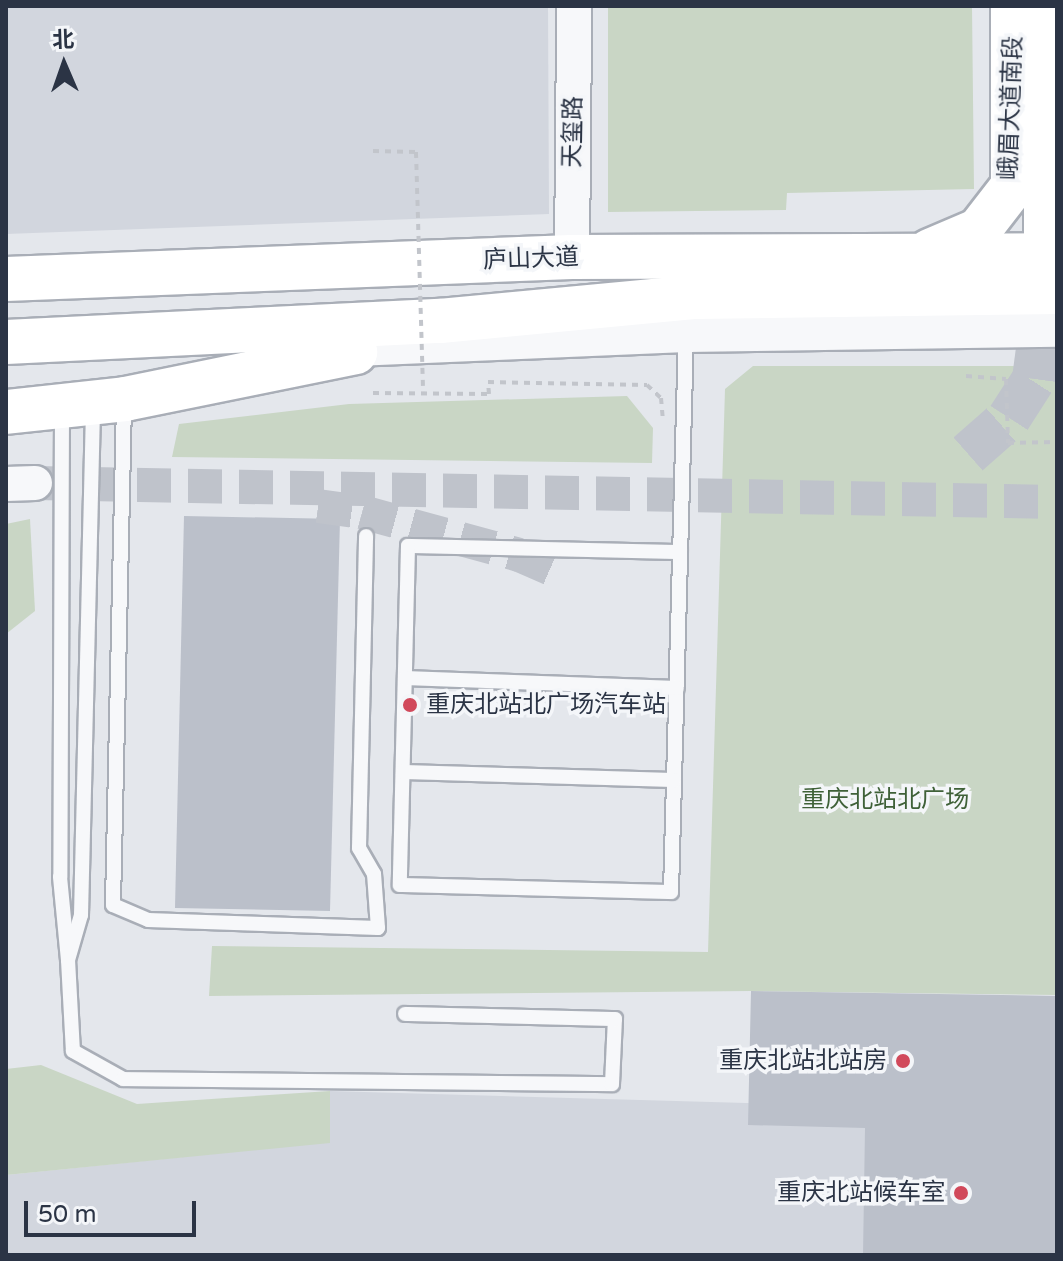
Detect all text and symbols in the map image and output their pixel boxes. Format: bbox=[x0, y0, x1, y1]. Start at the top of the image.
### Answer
north arrow bbox=[24, 24, 104, 104]
text: 北 bbox=[52, 27, 75, 53]
street label: 峨眉大道南段 bbox=[994, 36, 1028, 180]
street label: 天玺路 bbox=[558, 96, 588, 168]
street label: 庐山大道 bbox=[483, 243, 579, 275]
place label: 重庆北站北广场汽车站 bbox=[426, 691, 666, 719]
marker: 重庆北站北广场汽车站 bbox=[401, 696, 419, 714]
park label: 重庆北站北广场 bbox=[801, 786, 969, 814]
place label: 重庆北站北站房 bbox=[719, 1047, 887, 1075]
marker: 重庆北站北站房 bbox=[894, 1052, 912, 1070]
place label: 重庆北站候车室 bbox=[777, 1179, 945, 1207]
marker: 重庆北站候车室 bbox=[952, 1184, 970, 1202]
scale bar bbox=[28, 1185, 200, 1235]
text: 50 m bbox=[38, 1200, 96, 1229]

